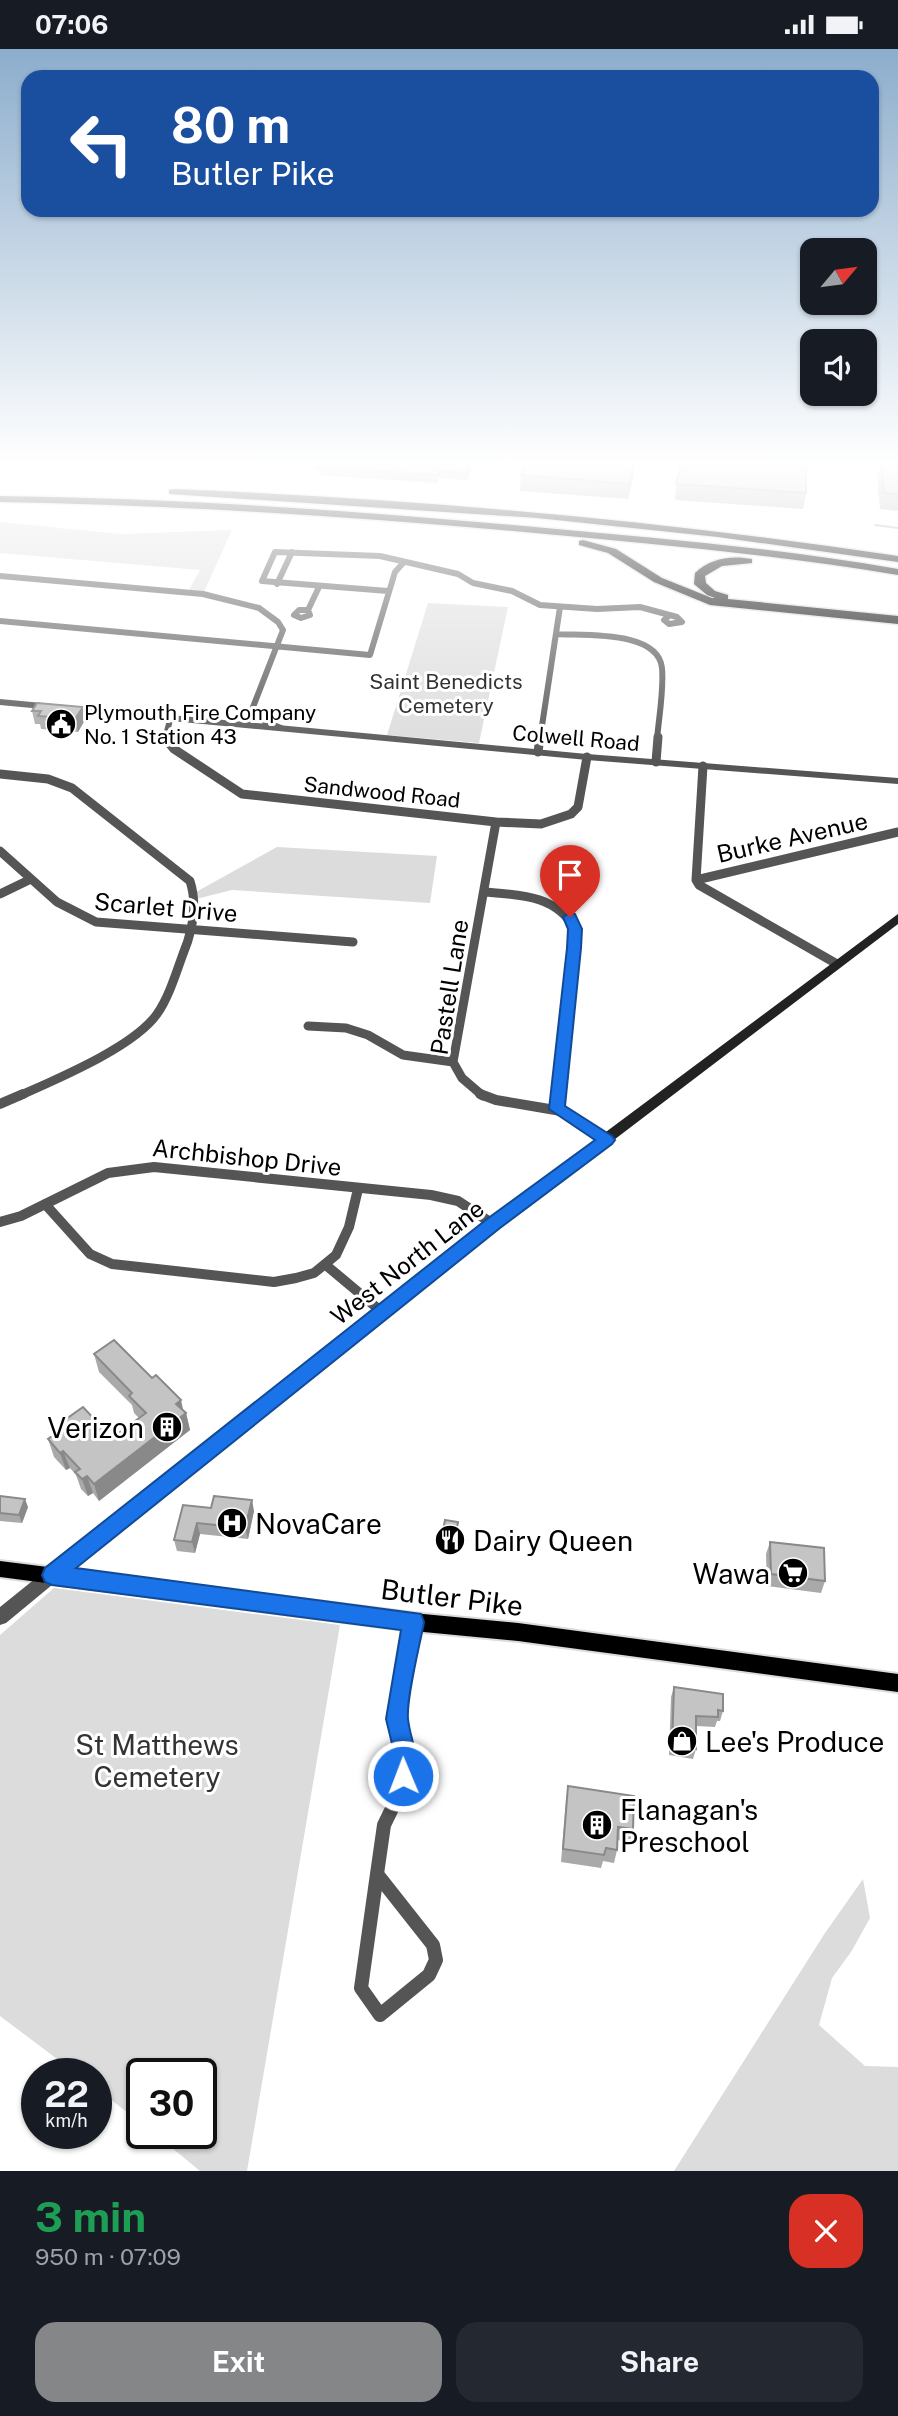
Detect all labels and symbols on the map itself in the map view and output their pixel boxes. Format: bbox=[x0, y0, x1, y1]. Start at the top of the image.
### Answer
north arrow bbox=[800, 238, 877, 315]
park label: Saint Benedicts Cemetery bbox=[369, 669, 523, 718]
place label: Plymouth Fire Company No. 1 Station 43 bbox=[84, 700, 316, 749]
public building icon: Plymouth Fire Company No. 1 Station 43 bbox=[44, 707, 78, 741]
street label: Colwell Road bbox=[511, 720, 641, 756]
street label: Sandwood Road bbox=[302, 771, 462, 813]
street label: Burke Avenue bbox=[714, 806, 870, 868]
pin bbox=[540, 845, 600, 917]
street label: Scarlet Drive bbox=[93, 887, 239, 927]
street label: Pastell Lane bbox=[424, 917, 474, 1057]
street label: Archbishop Drive bbox=[151, 1133, 343, 1181]
street label: West North Lane bbox=[325, 1194, 489, 1330]
building icon: Verizon bbox=[150, 1410, 184, 1444]
place label: Verizon bbox=[47, 1411, 144, 1444]
hospital icon: NovaCare bbox=[215, 1506, 249, 1540]
place label: NovaCare bbox=[255, 1507, 382, 1540]
restaurant icon: Dairy Queen bbox=[433, 1523, 467, 1557]
place label: Dairy Queen bbox=[473, 1524, 633, 1557]
supermarket icon: Wawa bbox=[776, 1556, 810, 1590]
place label: Wawa bbox=[693, 1557, 770, 1590]
street label: Butler Pike bbox=[379, 1572, 525, 1622]
shop icon: Lee's Produce bbox=[665, 1724, 699, 1758]
place label: Lee's Produce bbox=[705, 1725, 884, 1758]
park label: St Matthews Cemetery bbox=[75, 1728, 239, 1793]
position arrow bbox=[366, 1739, 440, 1813]
place label: Flanagan's Preschool bbox=[620, 1793, 758, 1858]
building icon: Flanagan's Preschool bbox=[580, 1808, 614, 1842]
speed limit sign: 30 bbox=[126, 2058, 217, 2149]

